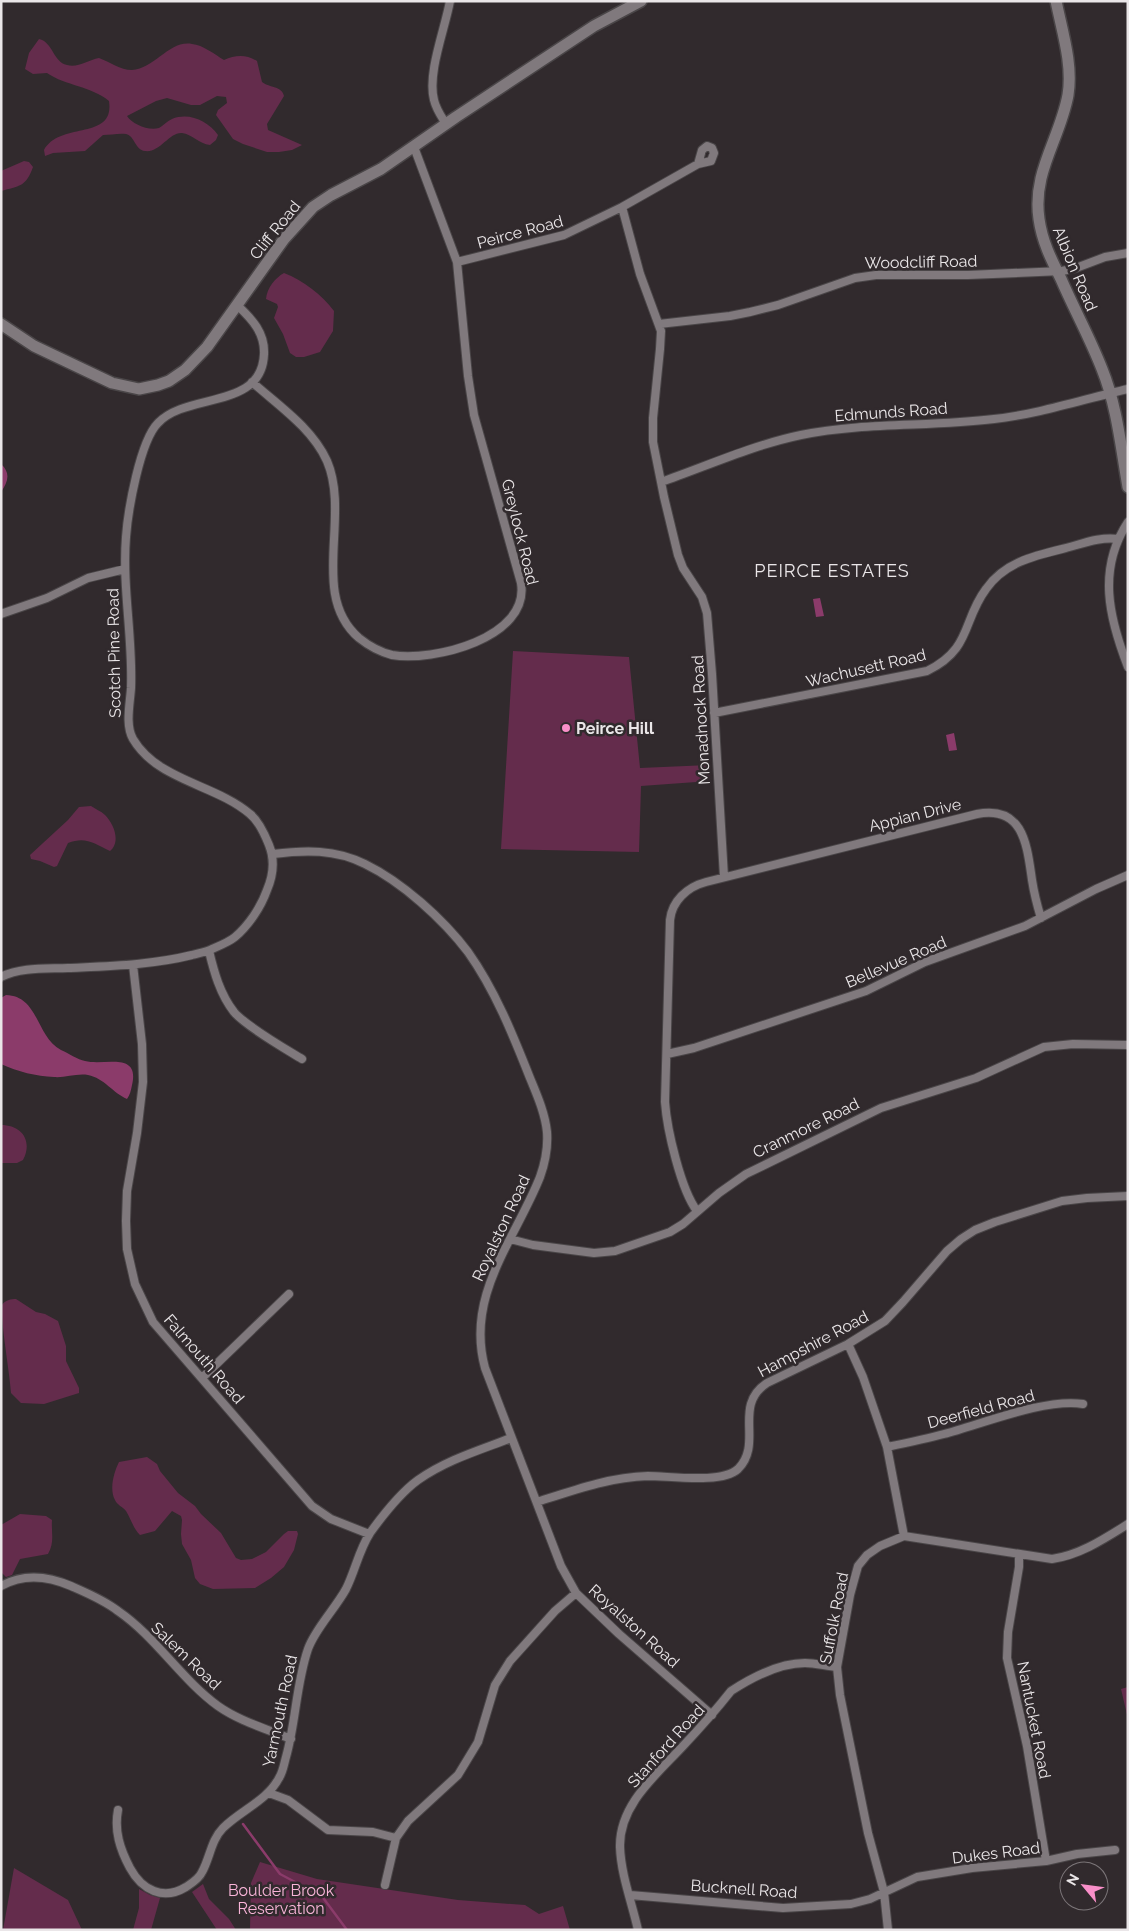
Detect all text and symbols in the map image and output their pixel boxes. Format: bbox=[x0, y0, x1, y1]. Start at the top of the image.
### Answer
street label: Cliff Road bbox=[246, 197, 305, 263]
street label: Peirce Road bbox=[475, 211, 565, 253]
street label: Albion Road bbox=[1049, 224, 1101, 314]
street label: Woodcliff Road bbox=[864, 252, 978, 272]
street label: Edmunds Road bbox=[834, 399, 948, 425]
street label: Greylock Road bbox=[498, 477, 542, 587]
district label: PEIRCE ESTATES bbox=[754, 560, 910, 581]
street label: Scotch Pine Road bbox=[103, 588, 125, 718]
street label: Wachusett Road bbox=[804, 645, 928, 691]
street label: Monadnock Road bbox=[688, 655, 714, 785]
place label: Peirce Hill bbox=[576, 719, 655, 738]
marker: Peirce Hill bbox=[560, 722, 572, 734]
street label: Appian Drive bbox=[867, 794, 963, 836]
street label: Bellevue Road bbox=[843, 932, 949, 992]
street label: Cranmore Road bbox=[750, 1094, 862, 1162]
street label: Royalston Road bbox=[468, 1172, 534, 1284]
street label: Hampshire Road bbox=[754, 1307, 872, 1381]
street label: Falmouth Road bbox=[160, 1310, 248, 1408]
street label: Deerfield Road bbox=[925, 1386, 1037, 1432]
street label: Suffolk Road bbox=[816, 1570, 852, 1666]
street label: Royalston Road bbox=[585, 1580, 683, 1672]
street label: Salem Road bbox=[147, 1618, 225, 1694]
street label: Yarmouth Road bbox=[259, 1653, 301, 1769]
street label: Nantucket Road bbox=[1013, 1660, 1055, 1780]
street label: Stanford Road bbox=[624, 1701, 708, 1791]
street label: Dukes Road bbox=[951, 1838, 1041, 1868]
north arrow bbox=[1059, 1861, 1109, 1911]
text: N bbox=[1063, 1871, 1082, 1888]
street label: Bucknell Road bbox=[690, 1876, 798, 1902]
park label: Boulder Brook Reservation bbox=[228, 1881, 335, 1918]

